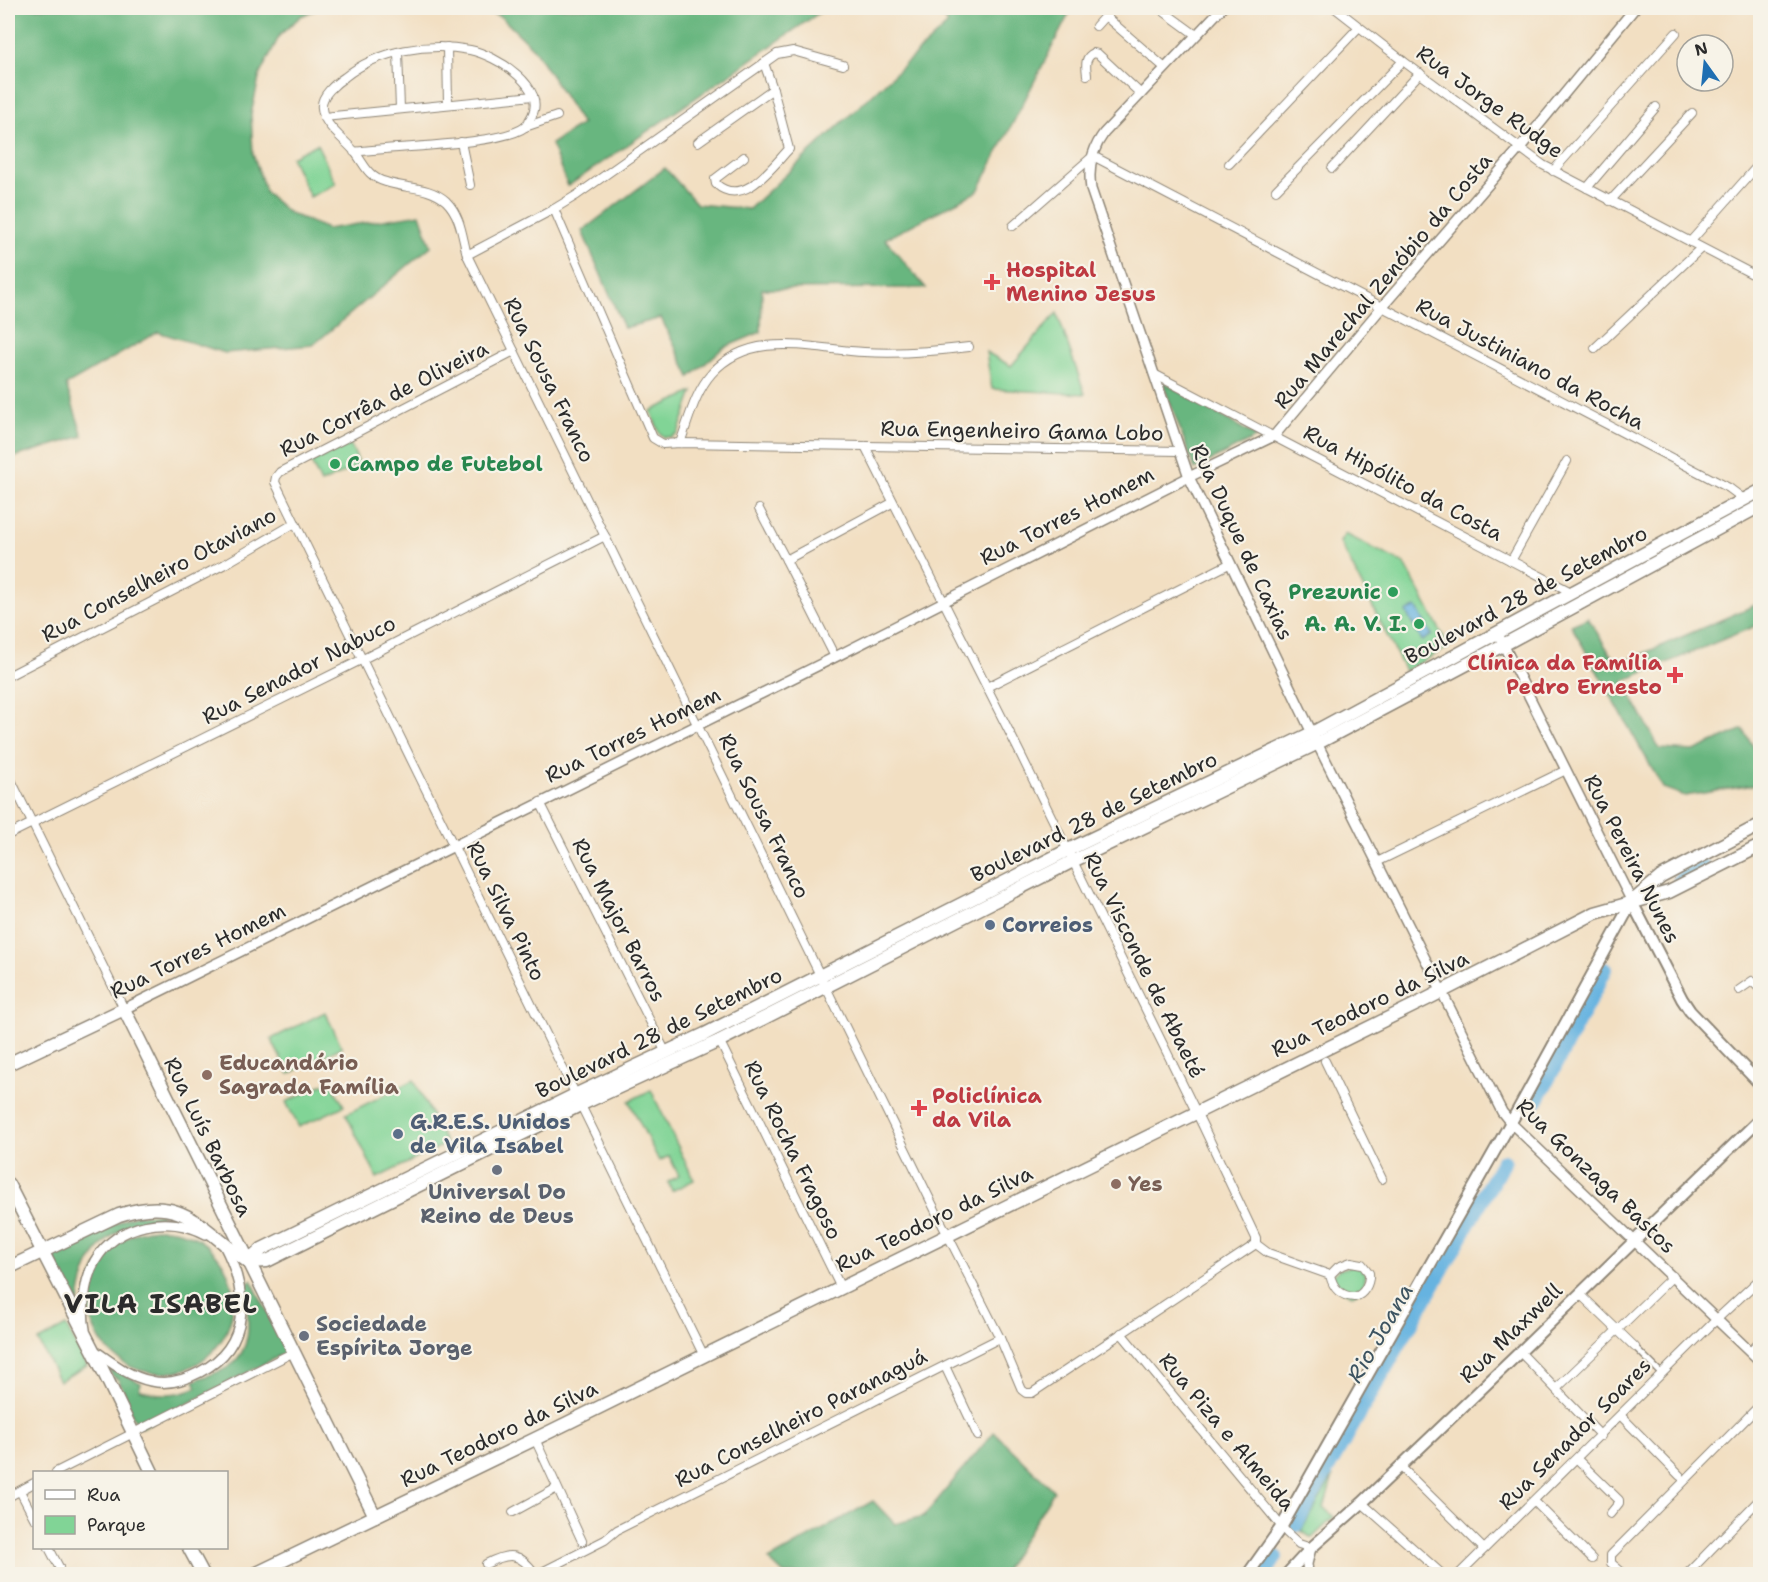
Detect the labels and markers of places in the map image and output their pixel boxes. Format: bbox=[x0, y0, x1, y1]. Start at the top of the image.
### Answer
place label: Hospital Menino Jesus bbox=[1006, 256, 1156, 308]
marker: Hospital Menino Jesus bbox=[983, 273, 1001, 291]
place label: Campo de Futebol bbox=[347, 450, 543, 478]
marker: Campo de Futebol bbox=[328, 457, 342, 471]
place label: Prezunic bbox=[1288, 578, 1381, 606]
marker: Prezunic bbox=[1386, 585, 1400, 599]
place label: A. A. V. I. bbox=[1304, 610, 1407, 638]
marker: A. A. V. I. bbox=[1412, 617, 1426, 631]
place label: Clínica da Família Pedro Ernesto bbox=[1467, 649, 1663, 701]
marker: Clínica da Família Pedro Ernesto bbox=[1666, 666, 1684, 684]
place label: Correios bbox=[1002, 911, 1093, 939]
marker: Correios bbox=[983, 918, 997, 932]
place label: Educandário Sagrada Família bbox=[219, 1049, 399, 1101]
marker: Educandário Sagrada Família bbox=[200, 1068, 214, 1082]
place label: Policlínica da Vila bbox=[932, 1082, 1043, 1134]
marker: Policlínica da Vila bbox=[910, 1099, 928, 1117]
place label: G.R.E.S. Unidos de Vila Isabel bbox=[410, 1108, 571, 1160]
marker: G.R.E.S. Unidos de Vila Isabel bbox=[391, 1127, 405, 1141]
marker: Universal Do Reino de Deus bbox=[490, 1163, 504, 1177]
place label: Yes bbox=[1128, 1170, 1163, 1198]
marker: Yes bbox=[1109, 1177, 1123, 1191]
place label: Universal Do Reino de Deus bbox=[420, 1178, 574, 1230]
place label: Sociedade Espírita Jorge bbox=[316, 1310, 473, 1362]
marker: Sociedade Espírita Jorge bbox=[297, 1329, 311, 1343]

